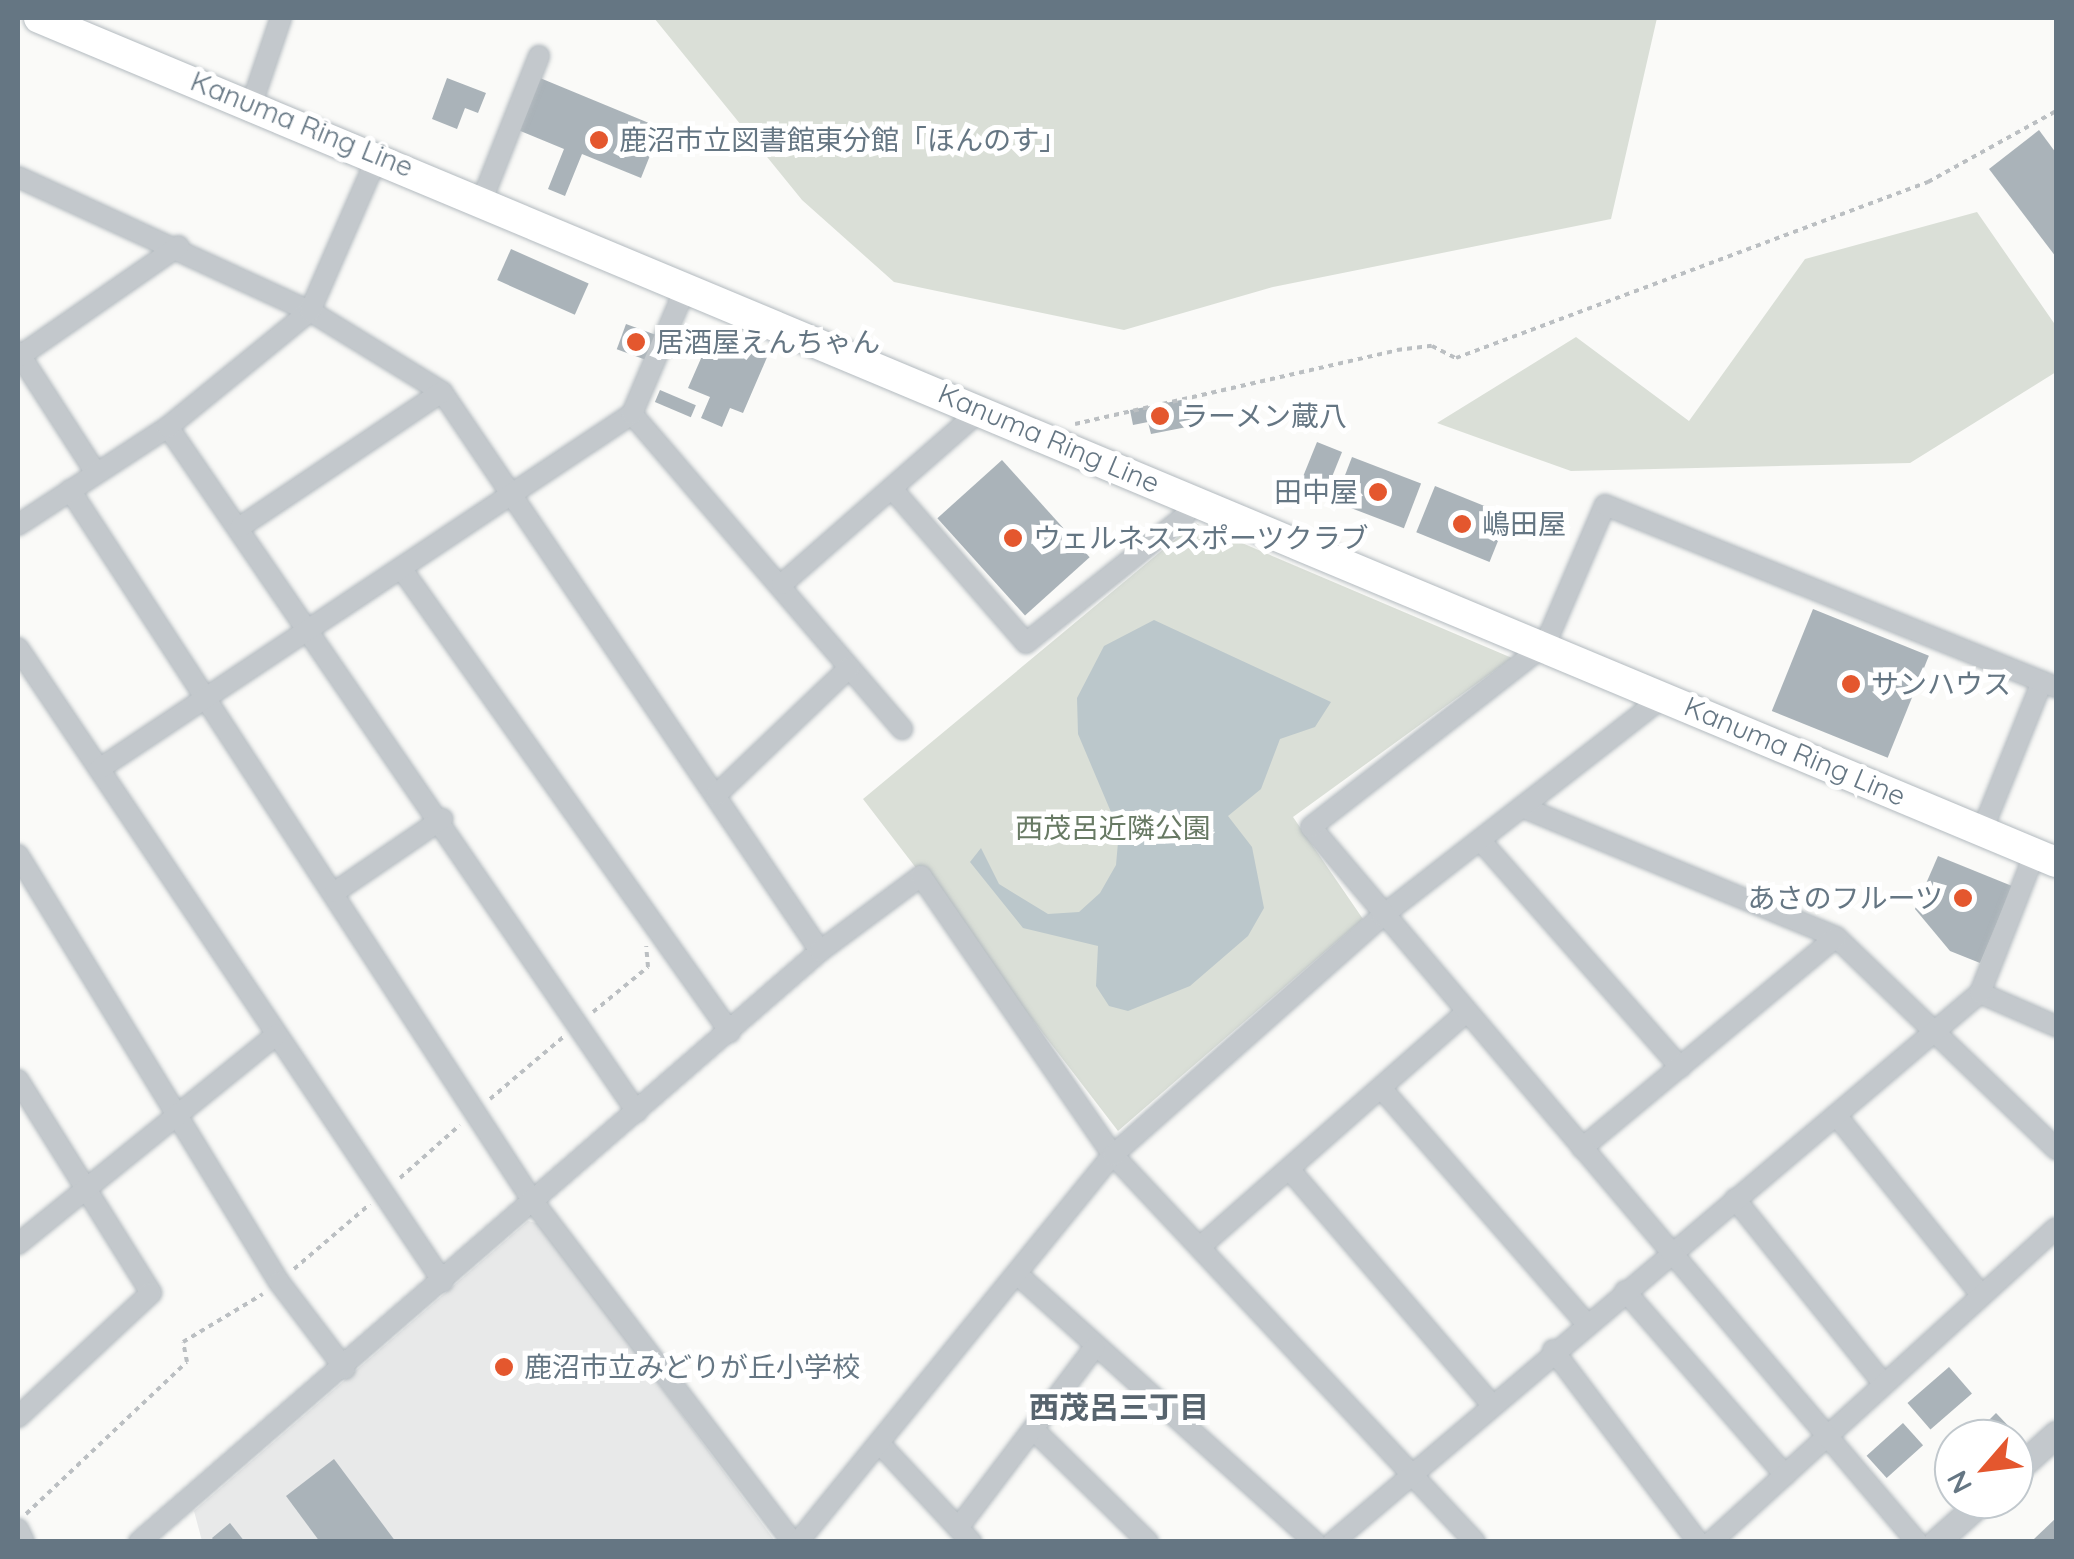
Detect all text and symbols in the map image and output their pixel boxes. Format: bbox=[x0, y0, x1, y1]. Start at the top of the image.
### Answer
street label: Kanuma Ring Line bbox=[186, 64, 418, 184]
place label: 鹿沼市立図書館東分館「ほんのす」 bbox=[619, 123, 1067, 157]
marker: 鹿沼市立図書館東分館「ほんのす」 bbox=[588, 129, 610, 151]
place label: 居酒屋えんちゃん bbox=[656, 325, 880, 359]
marker: 居酒屋えんちゃん bbox=[625, 331, 647, 353]
street label: Kanuma Ring Line bbox=[933, 376, 1165, 500]
place label: ラーメン蔵八 bbox=[1180, 399, 1348, 433]
marker: ラーメン蔵八 bbox=[1149, 405, 1171, 427]
place label: 田中屋 bbox=[1274, 475, 1358, 509]
marker: 田中屋 bbox=[1367, 481, 1389, 503]
place label: 嶋田屋 bbox=[1482, 507, 1566, 541]
marker: 嶋田屋 bbox=[1451, 513, 1473, 535]
place label: ウェルネススポーツクラブ bbox=[1033, 521, 1369, 555]
marker: ウェルネススポーツクラブ bbox=[1002, 527, 1024, 549]
place label: サンハウス bbox=[1871, 667, 2011, 701]
marker: サンハウス bbox=[1840, 673, 1862, 695]
street label: Kanuma Ring Line bbox=[1679, 689, 1911, 813]
park label: 西茂呂近隣公園 bbox=[1015, 811, 1211, 845]
place label: あさのフルーツ bbox=[1747, 881, 1943, 915]
marker: あさのフルーツ bbox=[1952, 887, 1974, 909]
place label: 鹿沼市立みどりが丘小学校 bbox=[524, 1350, 860, 1384]
marker: 鹿沼市立みどりが丘小学校 bbox=[493, 1356, 515, 1378]
district label: 西茂呂三丁目 bbox=[1029, 1389, 1209, 1425]
north arrow bbox=[1934, 1419, 2034, 1519]
text: N bbox=[1939, 1465, 1979, 1500]

